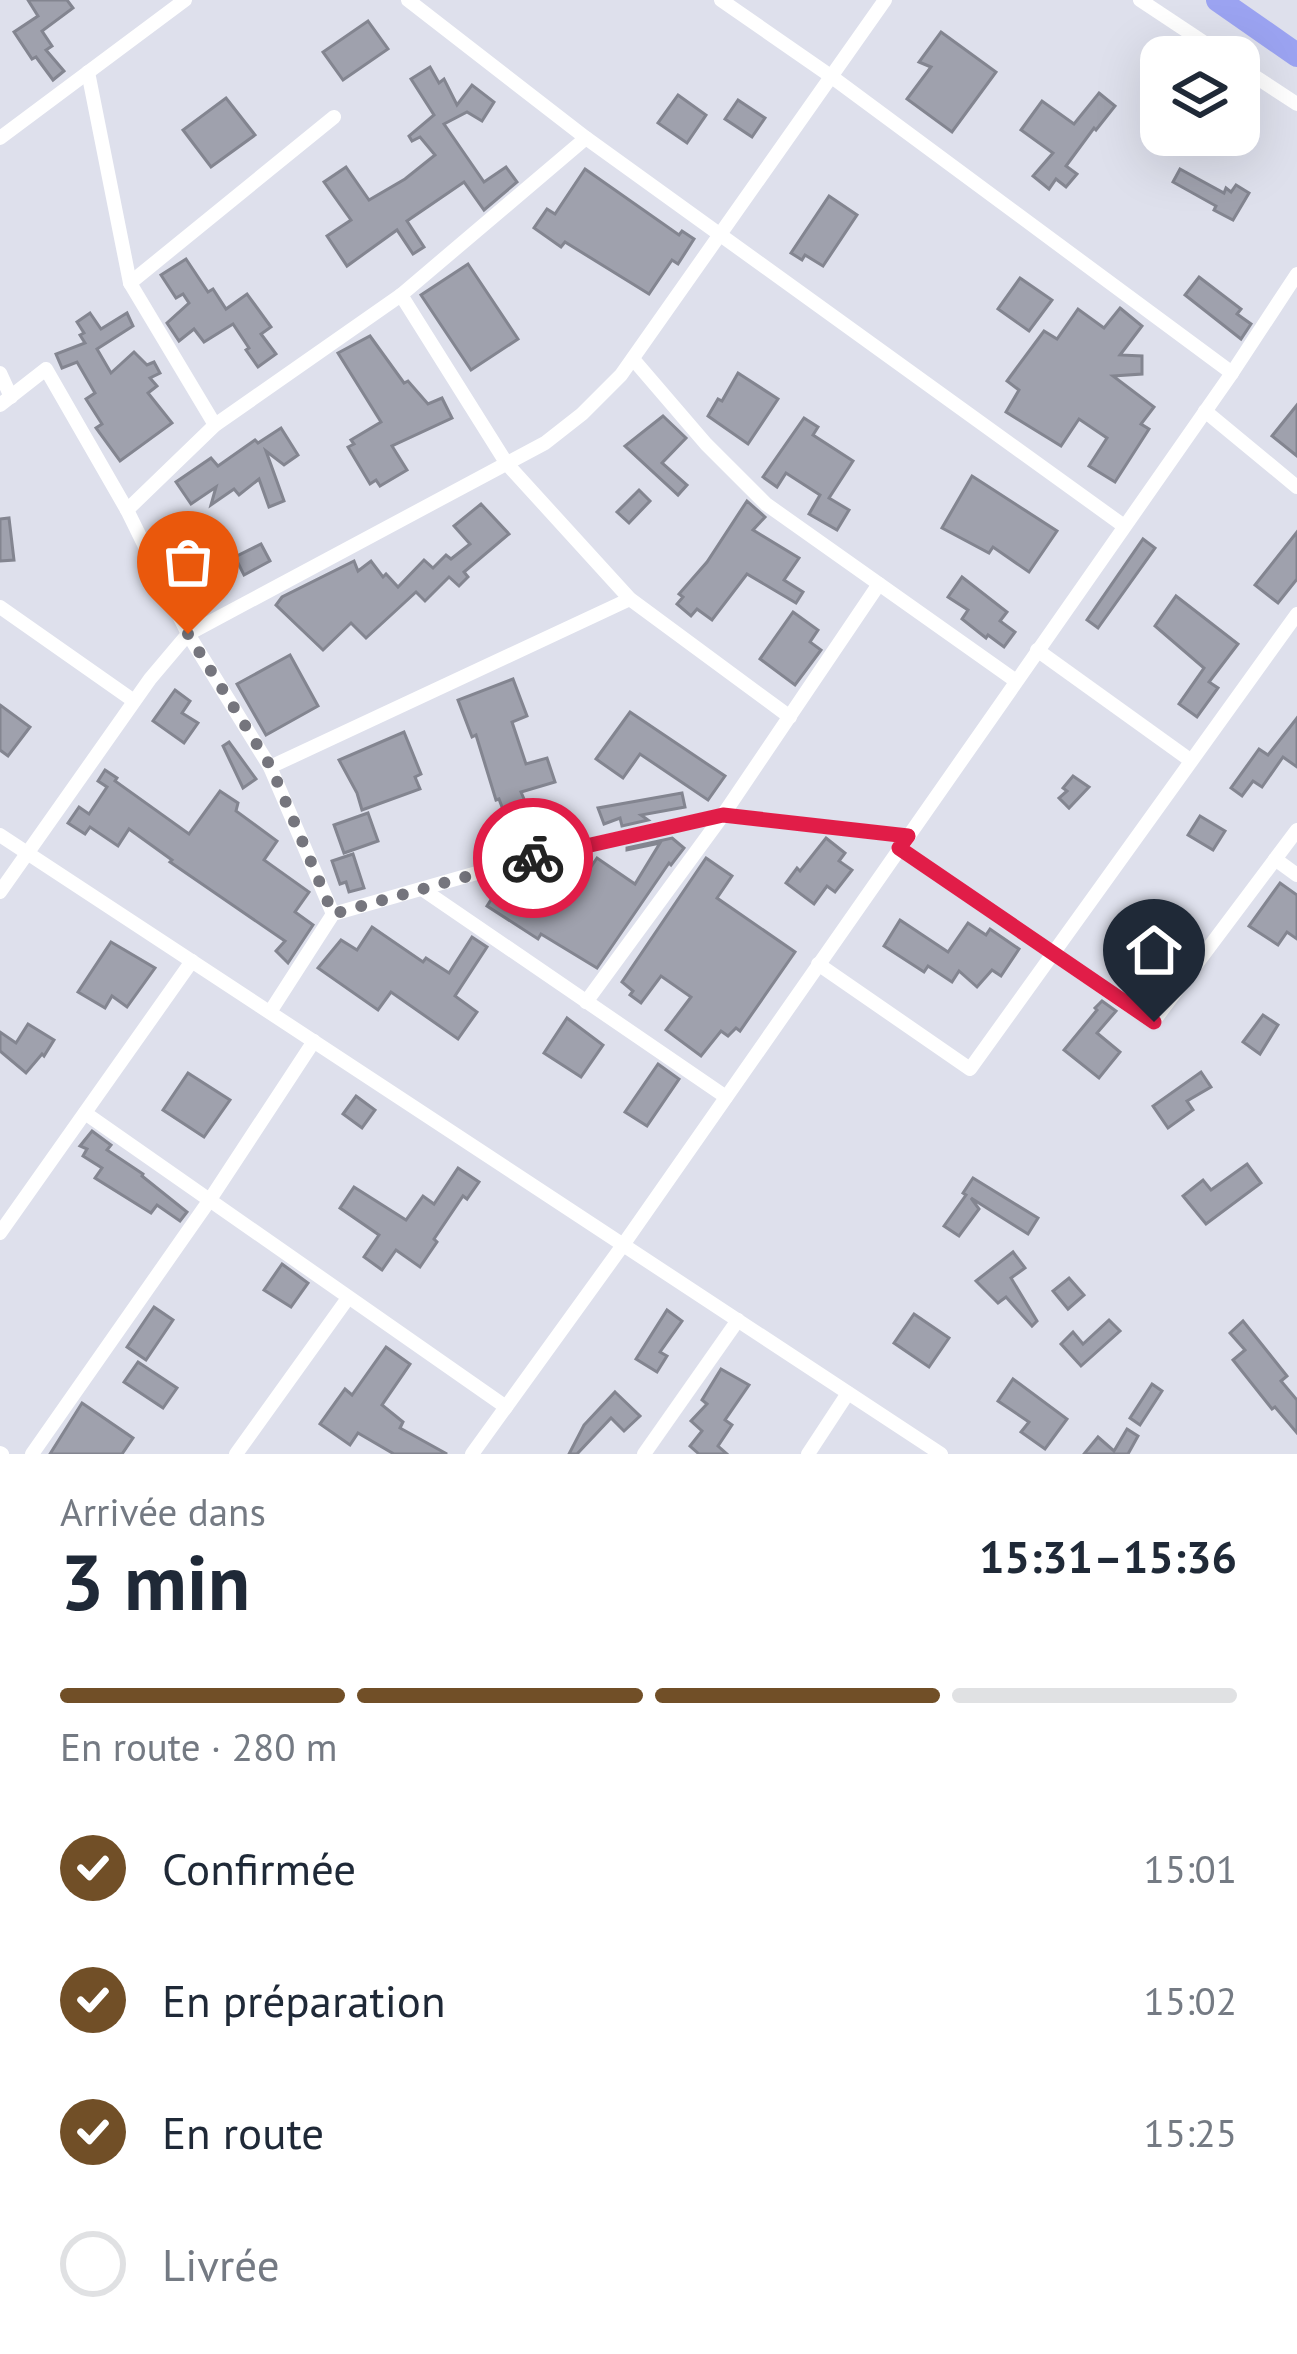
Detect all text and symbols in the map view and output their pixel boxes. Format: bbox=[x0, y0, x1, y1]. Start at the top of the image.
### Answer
map controls bbox=[1140, 36, 1260, 156]
button: layers bbox=[1140, 36, 1260, 156]
pin bbox=[137, 511, 239, 634]
icon: bag bbox=[155, 529, 221, 595]
courier bbox=[473, 798, 593, 918]
icon: bike bbox=[500, 825, 566, 891]
pin bbox=[1103, 899, 1205, 1022]
icon: home bbox=[1121, 917, 1187, 983]
text: Arrivée dans bbox=[60, 1486, 266, 1537]
text: 15:31–15:36 bbox=[979, 1527, 1237, 1585]
text: 3 min bbox=[60, 1531, 250, 1632]
text: En route · 280 m bbox=[60, 1721, 338, 1772]
icon: check bbox=[60, 1835, 126, 1901]
text: Confirmée bbox=[162, 1839, 356, 1897]
text: 15:01 bbox=[1143, 1843, 1237, 1894]
icon: check bbox=[60, 1967, 126, 2033]
text: En préparation bbox=[162, 1971, 446, 2029]
text: 15:02 bbox=[1143, 1975, 1237, 2026]
icon: check bbox=[60, 2099, 126, 2165]
text: En route bbox=[162, 2103, 324, 2161]
text: 15:25 bbox=[1143, 2107, 1237, 2158]
text: Livrée bbox=[162, 2235, 280, 2293]

